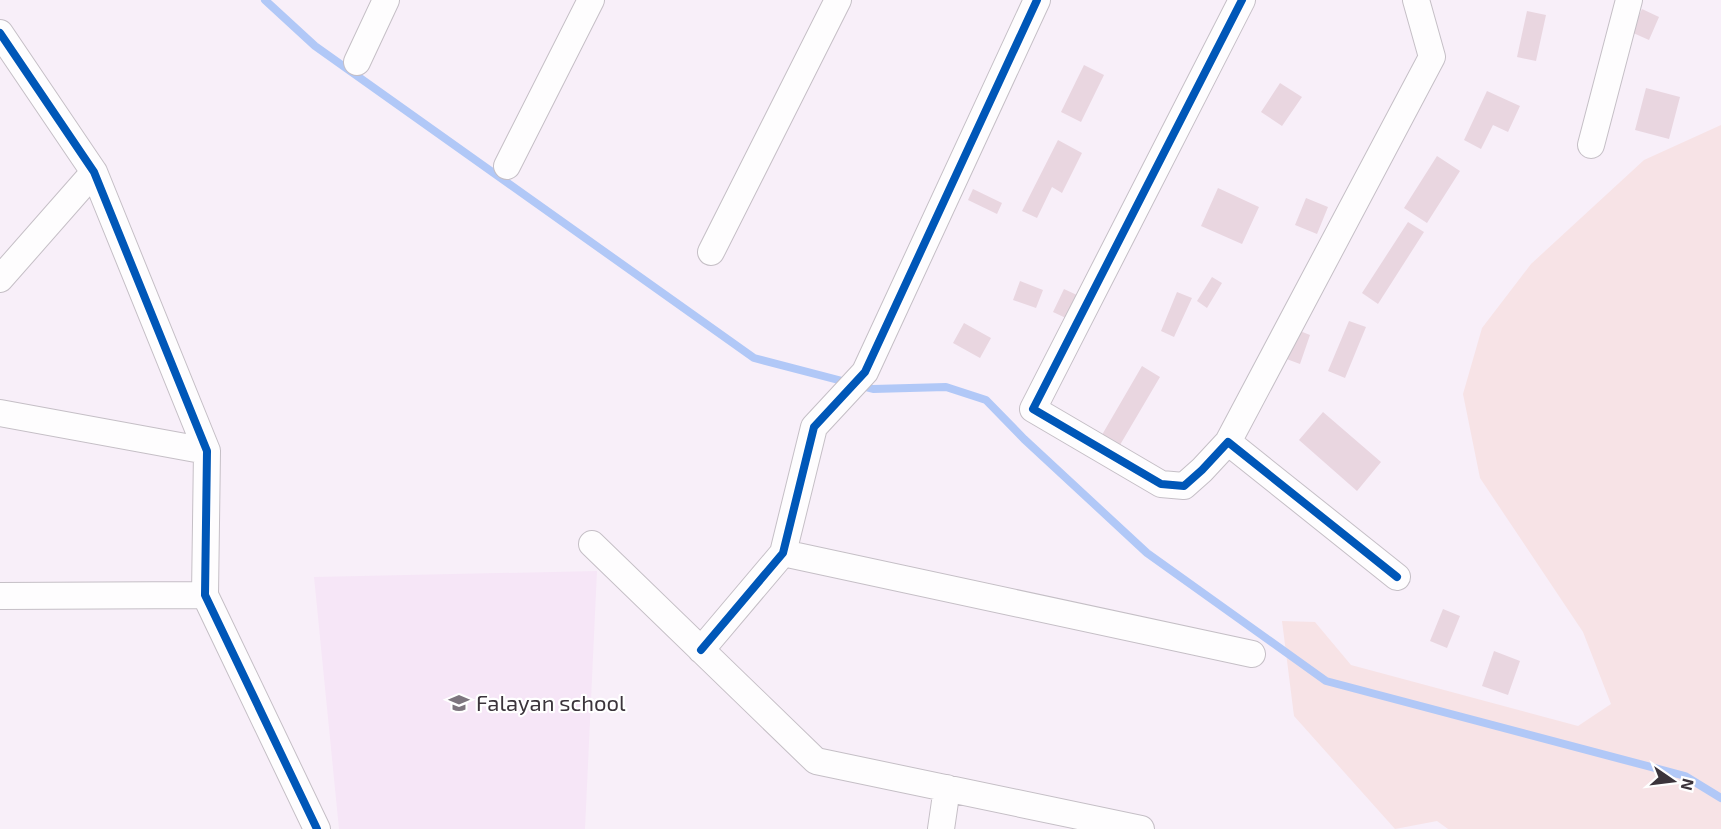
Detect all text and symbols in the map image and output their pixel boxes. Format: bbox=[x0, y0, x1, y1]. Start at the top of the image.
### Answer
place label: Falayan school bbox=[476, 689, 626, 715]
school or university icon: Falayan school bbox=[447, 691, 471, 715]
north arrow bbox=[1643, 751, 1703, 811]
text: N bbox=[1677, 777, 1699, 793]

